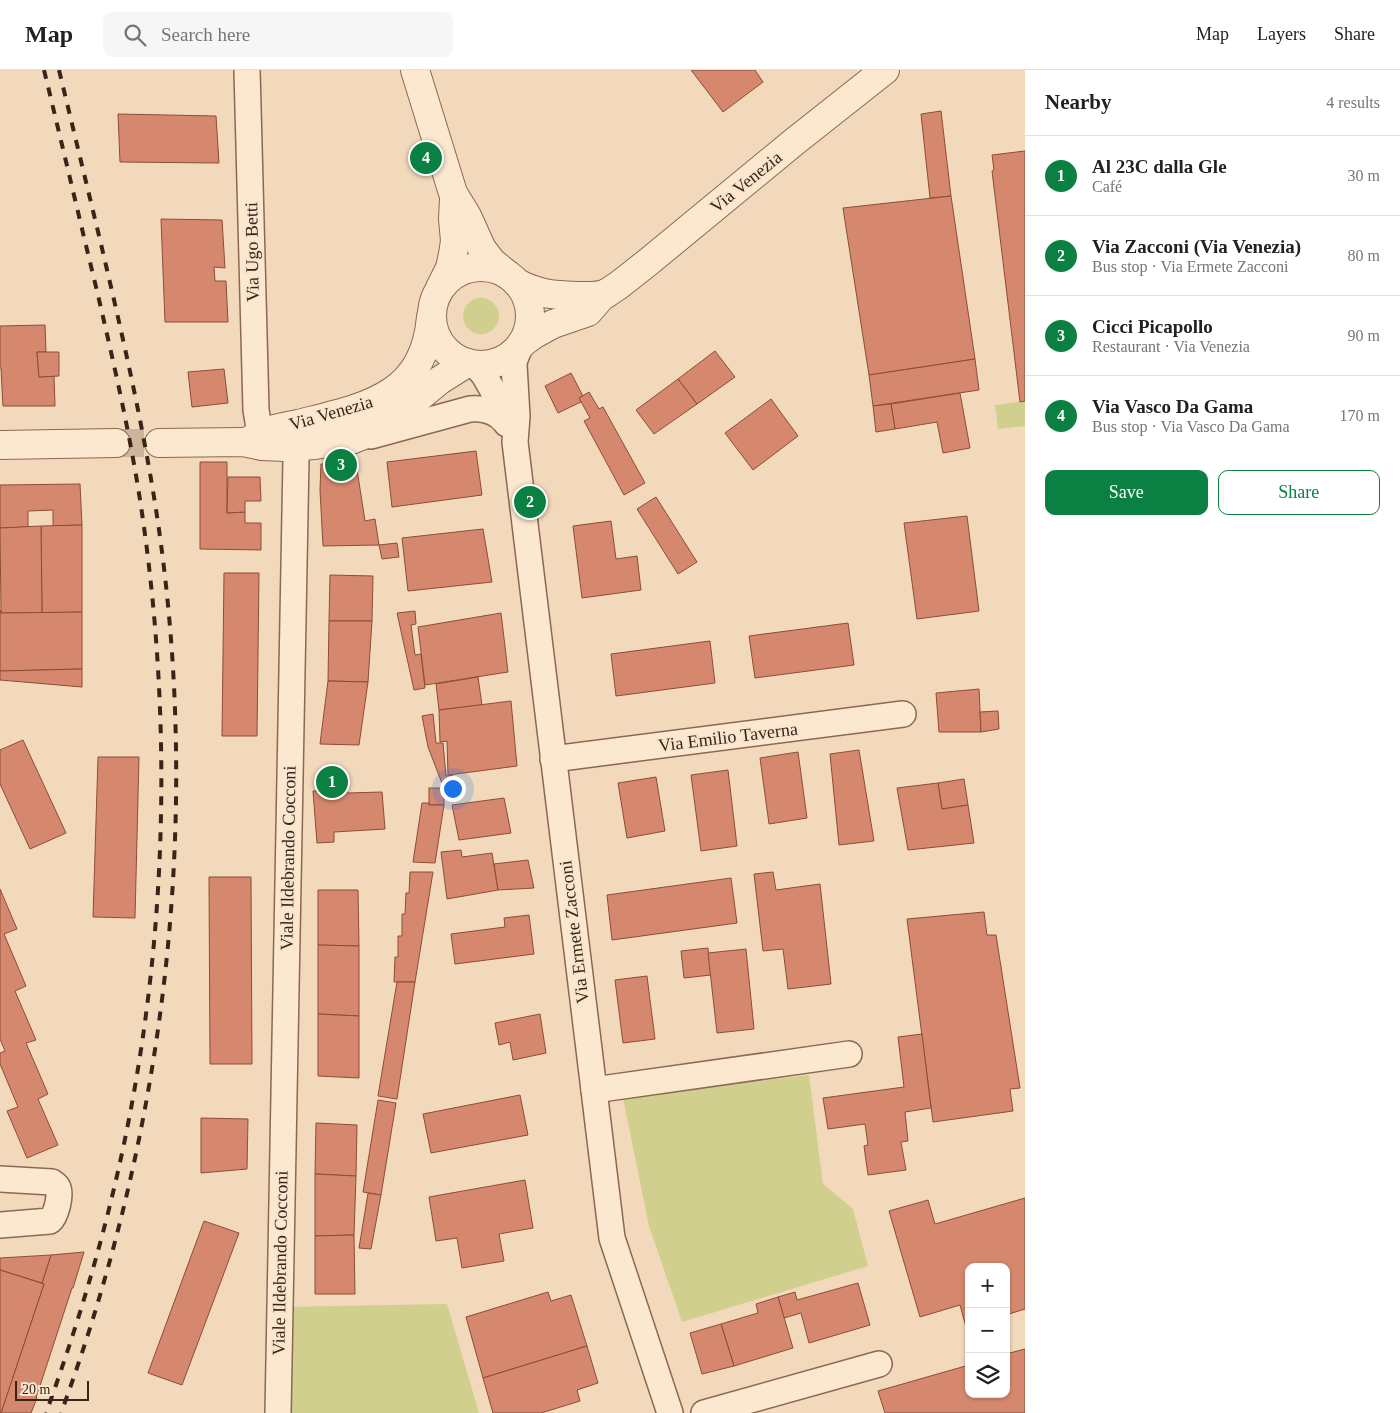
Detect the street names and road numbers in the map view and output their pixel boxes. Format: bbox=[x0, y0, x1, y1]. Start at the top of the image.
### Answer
street label: Via Venezia bbox=[706, 147, 786, 217]
street label: Via Ugo Betti bbox=[241, 202, 263, 302]
street label: Via Venezia bbox=[287, 392, 375, 434]
street label: Via Emilio Taverna bbox=[657, 719, 799, 755]
street label: Viale Ildebrando Cocconi bbox=[276, 765, 300, 951]
street label: Via Ermete Zacconi bbox=[555, 859, 593, 1005]
street label: Viale Ildebrando Cocconi bbox=[268, 1170, 292, 1356]

